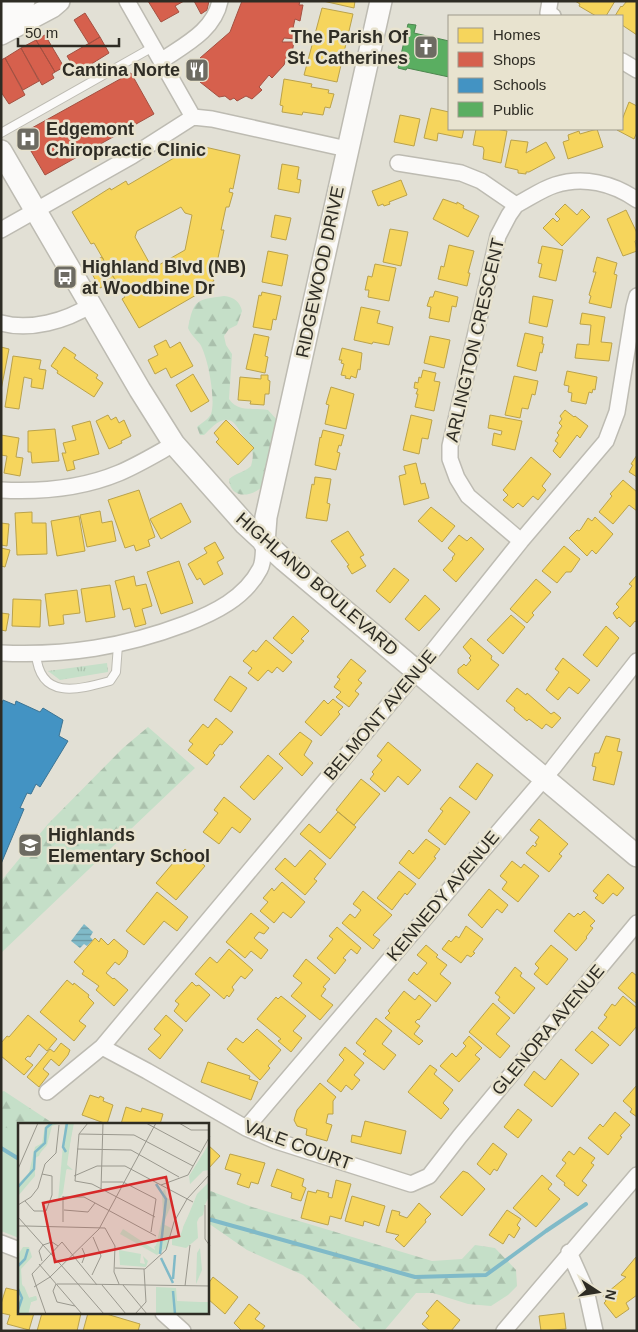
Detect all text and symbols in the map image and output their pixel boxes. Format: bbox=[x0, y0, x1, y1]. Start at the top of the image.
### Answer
scale bar bbox=[18, 15, 119, 47]
legend bbox=[448, 15, 623, 130]
text: 50 m bbox=[25, 24, 58, 41]
text: Homes bbox=[493, 26, 541, 43]
place label: The Parish Of St. Catherines bbox=[287, 27, 409, 68]
church icon: The Parish Of St. Catherines bbox=[413, 34, 439, 60]
text: Shops bbox=[493, 51, 536, 68]
restaurant icon: Cantina Norte bbox=[184, 57, 210, 83]
place label: Cantina Norte bbox=[62, 60, 180, 80]
text: Schools bbox=[493, 76, 546, 93]
text: Public bbox=[493, 101, 534, 118]
place label: Edgemont Chiropractic Clinic bbox=[46, 119, 206, 160]
hospital icon: Edgemont Chiropractic Clinic bbox=[15, 126, 41, 152]
street label: RIDGEWOOD DRIVE bbox=[292, 184, 348, 360]
street label: ARLINGTON CRESCENT bbox=[442, 236, 508, 444]
place label: Highland Blvd (NB) at Woodbine Dr bbox=[82, 257, 246, 298]
bus stop icon: Highland Blvd (NB) at Woodbine Dr bbox=[52, 264, 78, 290]
street label: HIGHLAND BOULEVARD bbox=[232, 508, 402, 660]
street label: BELMONT AVENUE bbox=[320, 646, 440, 784]
place label: Highlands Elementary School bbox=[48, 825, 210, 866]
street label: KENNEDY AVENUE bbox=[383, 827, 503, 965]
school or university icon: Highlands Elementary School bbox=[17, 832, 43, 858]
street label: GLENORA AVENUE bbox=[488, 961, 608, 1099]
street label: VALE COURT bbox=[241, 1116, 355, 1174]
inset map bbox=[18, 1123, 209, 1314]
north arrow bbox=[573, 1267, 623, 1317]
text: N bbox=[602, 1288, 620, 1301]

